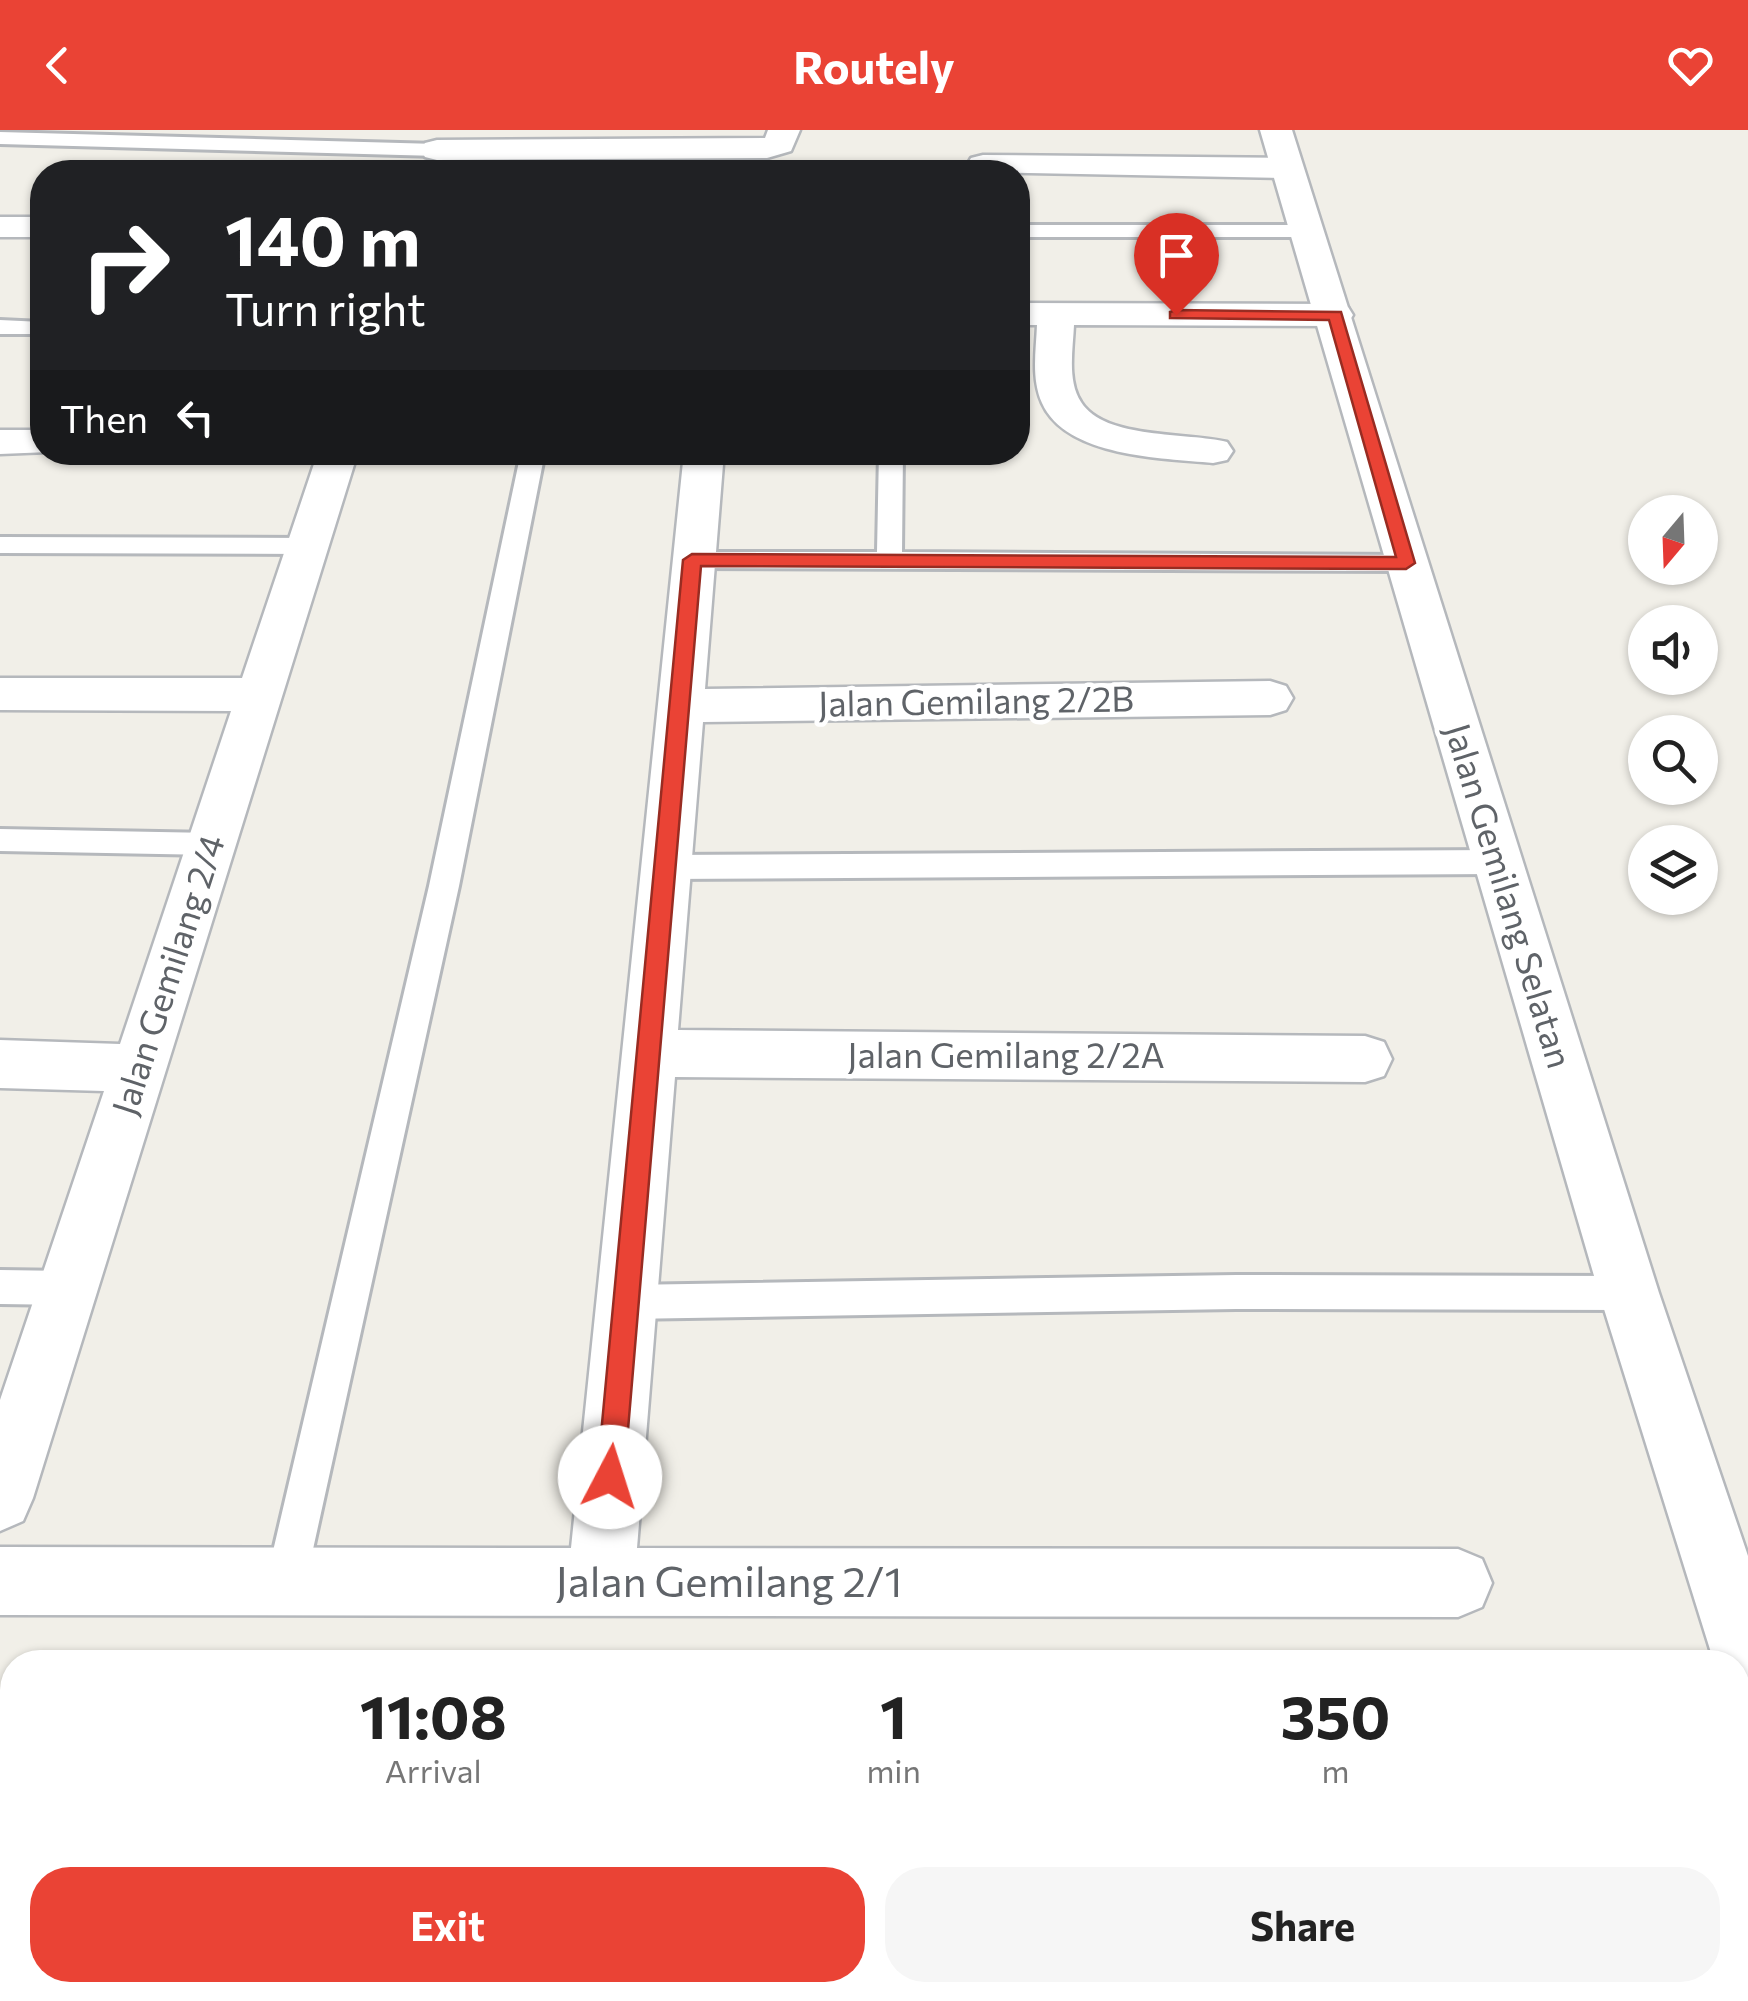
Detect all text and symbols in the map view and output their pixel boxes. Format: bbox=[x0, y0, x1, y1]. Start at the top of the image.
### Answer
icon: back bbox=[30, 38, 85, 93]
text: Routely bbox=[793, 38, 955, 93]
icon: heart bbox=[1663, 38, 1718, 93]
text: 140 m bbox=[225, 195, 421, 280]
icon: right bbox=[60, 200, 190, 330]
pin bbox=[1134, 213, 1219, 316]
icon: arrive bbox=[1149, 228, 1204, 283]
text: Turn right bbox=[225, 280, 426, 335]
icon: left bbox=[168, 390, 223, 445]
text: Then bbox=[60, 394, 148, 441]
north arrow bbox=[1628, 495, 1718, 585]
map controls bbox=[1628, 495, 1718, 915]
button: sound bbox=[1628, 605, 1718, 695]
street label: Jalan Gemilang 2/2B bbox=[818, 675, 1134, 724]
button: search bbox=[1628, 715, 1718, 805]
street label: Jalan Gemilang Selatan bbox=[1438, 718, 1583, 1073]
button: layers bbox=[1628, 825, 1718, 915]
street label: Jalan Gemilang 2/4 bbox=[101, 829, 232, 1120]
street label: Jalan Gemilang 2/2A bbox=[847, 1032, 1165, 1075]
position arrow bbox=[558, 1425, 662, 1529]
street label: Jalan Gemilang 2/1 bbox=[556, 1554, 902, 1606]
text: 11:08 bbox=[360, 1678, 507, 1751]
text: 1 bbox=[880, 1678, 907, 1751]
text: 350 bbox=[1281, 1678, 1390, 1751]
text: Arrival bbox=[385, 1750, 482, 1790]
text: min bbox=[866, 1750, 921, 1790]
text: m bbox=[1321, 1750, 1349, 1790]
button: Exit bbox=[30, 1867, 865, 1982]
button: Share bbox=[885, 1867, 1720, 1982]

